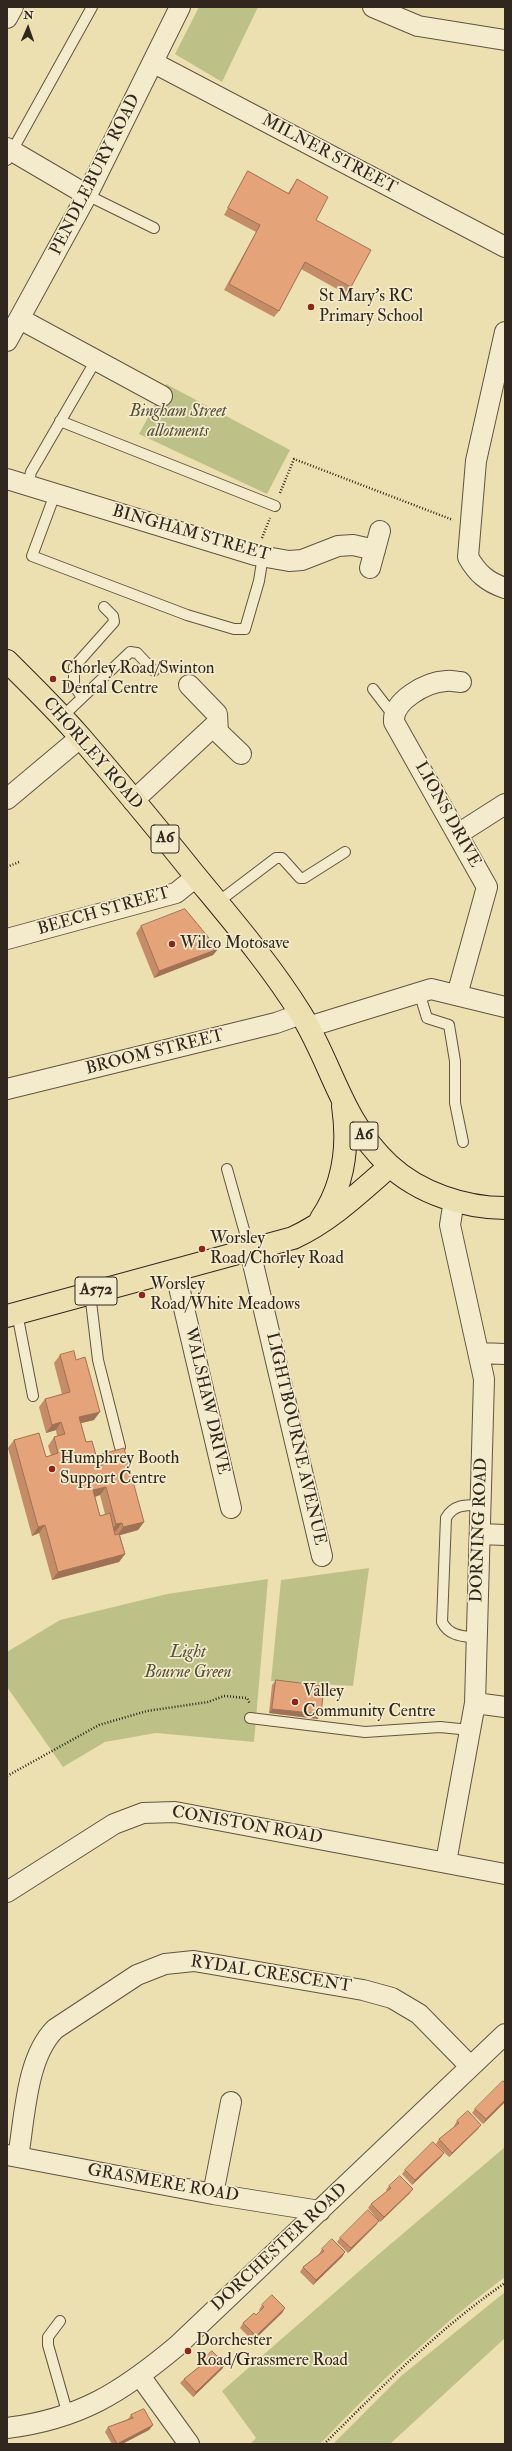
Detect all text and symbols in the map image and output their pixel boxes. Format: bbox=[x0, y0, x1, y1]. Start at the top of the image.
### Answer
north arrow bbox=[8, 8, 48, 48]
text: N bbox=[23, 9, 34, 22]
street label: PENDLEBURY ROAD bbox=[47, 91, 145, 259]
street label: MILNER STREET bbox=[258, 111, 400, 199]
place label: St Mary's RC Primary School bbox=[319, 287, 423, 327]
marker: St Mary's RC Primary School bbox=[306, 302, 316, 312]
park label: Bingham Street allotments bbox=[130, 402, 226, 442]
street label: BINGHAM STREET bbox=[110, 502, 272, 566]
place label: Chorley Road/Swinton Dental Centre bbox=[61, 659, 215, 699]
marker: Chorley Road/Swinton Dental Centre bbox=[48, 674, 58, 684]
street label: CHORLEY ROAD bbox=[38, 694, 146, 814]
street label: LIONS DRIVE bbox=[410, 759, 484, 871]
road number: A6 bbox=[151, 825, 179, 853]
street label: BEECH STREET bbox=[35, 883, 173, 941]
place label: Wilco Motosave bbox=[180, 934, 289, 954]
marker: Wilco Motosave bbox=[167, 939, 177, 949]
street label: BROOM STREET bbox=[84, 1026, 226, 1080]
road number: A6 bbox=[350, 1122, 378, 1150]
place label: Worsley Road/Chorley Road bbox=[210, 1229, 344, 1269]
marker: Worsley Road/Chorley Road bbox=[197, 1244, 207, 1254]
place label: Worsley Road/White Meadows bbox=[150, 1275, 300, 1315]
road number: A572 bbox=[75, 1277, 117, 1305]
marker: Worsley Road/White Meadows bbox=[137, 1290, 147, 1300]
street label: WALSHAW DRIVE bbox=[179, 1325, 233, 1477]
street label: LIGHTBOURNE AVENUE bbox=[261, 1331, 329, 1547]
place label: Humphrey Booth Support Centre bbox=[60, 1449, 179, 1489]
street label: DORNING ROAD bbox=[467, 1457, 493, 1603]
marker: Humphrey Booth Support Centre bbox=[47, 1464, 57, 1474]
park label: Light Bourne Green bbox=[145, 1643, 231, 1683]
place label: Valley Community Centre bbox=[303, 1682, 436, 1722]
marker: Valley Community Centre bbox=[290, 1697, 300, 1707]
street label: CONISTON ROAD bbox=[170, 1803, 324, 1849]
street label: RYDAL CRESCENT bbox=[189, 1952, 353, 1998]
street label: GRASMERE ROAD bbox=[86, 2161, 240, 2207]
street label: DORCHESTER ROAD bbox=[208, 2180, 352, 2316]
place label: Dorchester Road/Grassmere Road bbox=[196, 2331, 348, 2371]
marker: Dorchester Road/Grassmere Road bbox=[183, 2346, 193, 2356]

